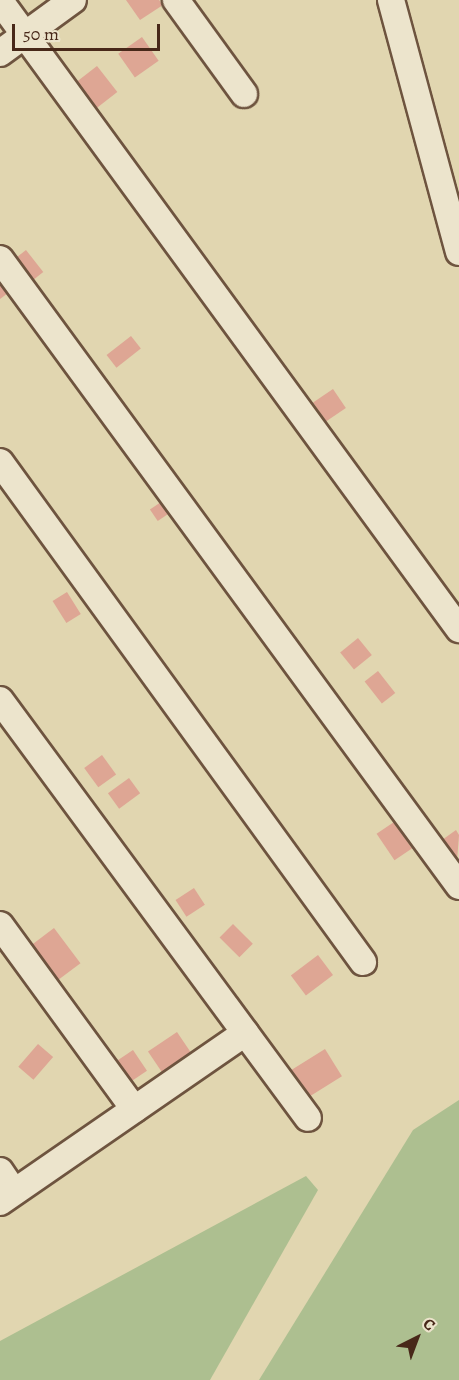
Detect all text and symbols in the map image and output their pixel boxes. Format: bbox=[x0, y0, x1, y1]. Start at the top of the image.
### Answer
scale bar bbox=[15, 12, 164, 50]
text: 50 m bbox=[23, 22, 59, 46]
north arrow bbox=[387, 1308, 447, 1368]
text: С bbox=[418, 1313, 440, 1336]

